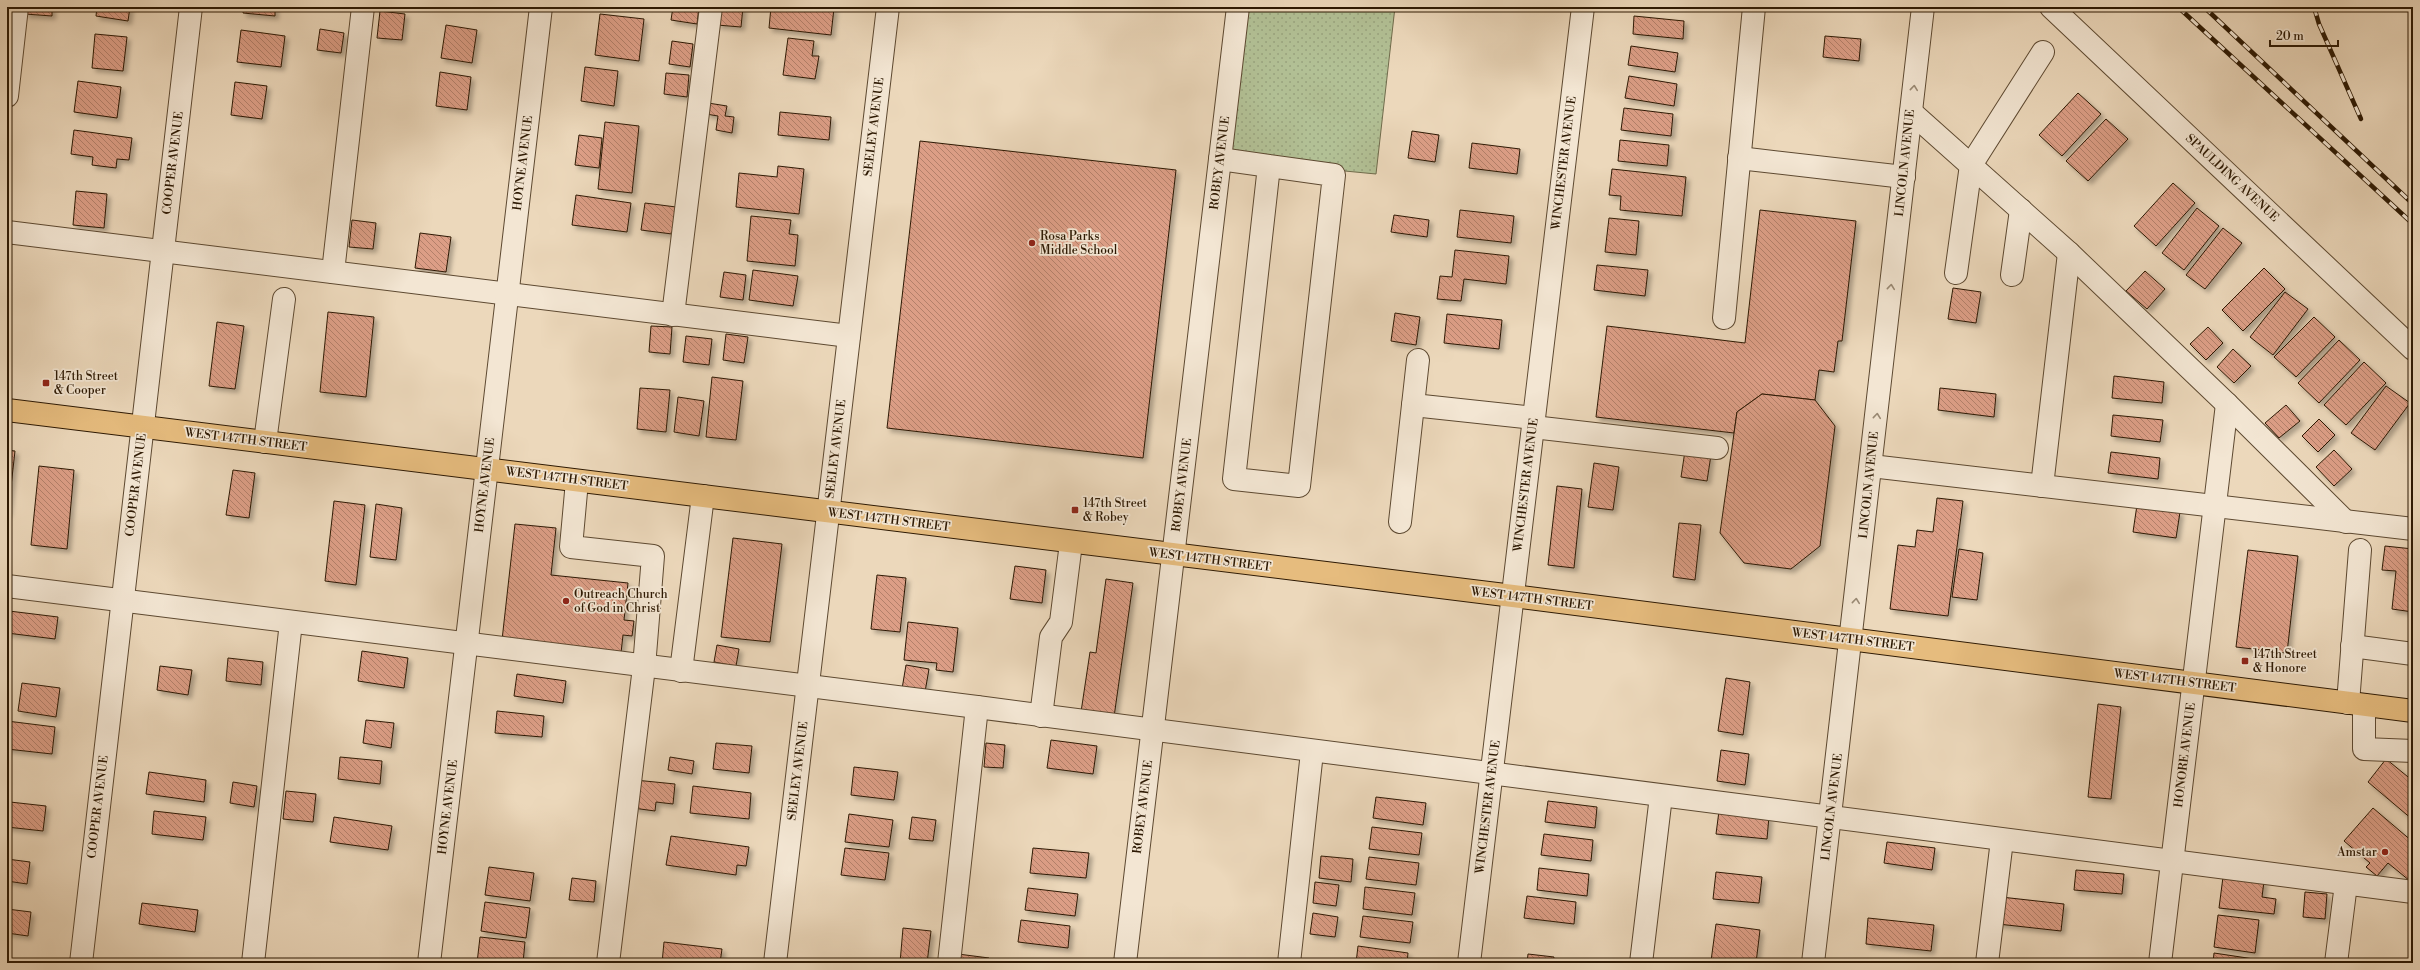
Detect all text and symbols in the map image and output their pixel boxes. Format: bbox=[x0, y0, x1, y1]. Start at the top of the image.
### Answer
scale bar bbox=[2270, 22, 2338, 48]
text: 20 m bbox=[2276, 29, 2304, 44]
street label: SEELEY AVENUE bbox=[860, 77, 888, 177]
one-way arrow bbox=[1909, 85, 1918, 91]
street label: WINCHESTER AVENUE bbox=[1548, 95, 1580, 232]
street label: LINCOLN AVENUE bbox=[1892, 109, 1918, 217]
street label: COOPER AVENUE bbox=[159, 110, 187, 216]
street label: HOYNE AVENUE bbox=[510, 115, 536, 211]
street label: ROBEY AVENUE bbox=[1207, 115, 1233, 211]
street label: SPAULDING AVENUE bbox=[2182, 131, 2282, 225]
place label: Rosa Parks Middle School bbox=[1040, 229, 1118, 258]
marker: Rosa Parks Middle School bbox=[1027, 238, 1037, 248]
one-way arrow bbox=[1887, 284, 1896, 290]
place label: 147th Street & Cooper bbox=[54, 369, 119, 398]
marker: 147th Street & Cooper bbox=[41, 378, 51, 388]
street label: SEELEY AVENUE bbox=[822, 399, 850, 499]
one-way arrow bbox=[1872, 413, 1881, 419]
street label: WINCHESTER AVENUE bbox=[1510, 417, 1542, 554]
street label: WEST 147TH STREET bbox=[183, 425, 309, 455]
street label: LINCOLN AVENUE bbox=[1856, 431, 1882, 539]
street label: COOPER AVENUE bbox=[122, 432, 150, 538]
street label: HOYNE AVENUE bbox=[472, 437, 498, 533]
street label: ROBEY AVENUE bbox=[1169, 437, 1195, 533]
street label: WEST 147TH STREET bbox=[504, 464, 630, 494]
place label: 147th Street & Robey bbox=[1083, 496, 1148, 525]
street label: WEST 147TH STREET bbox=[826, 505, 952, 535]
marker: 147th Street & Robey bbox=[1070, 505, 1080, 515]
street label: WEST 147TH STREET bbox=[1147, 545, 1273, 575]
street label: WEST 147TH STREET bbox=[1469, 584, 1595, 614]
place label: Outreach Church of God in Christ bbox=[574, 587, 668, 616]
marker: Outreach Church of God in Christ bbox=[561, 596, 571, 606]
one-way arrow bbox=[1851, 598, 1860, 604]
street label: WEST 147TH STREET bbox=[1790, 625, 1916, 655]
place label: 147th Street & Honore bbox=[2253, 647, 2318, 676]
marker: 147th Street & Honore bbox=[2240, 656, 2250, 666]
street label: WEST 147TH STREET bbox=[2112, 666, 2238, 696]
street label: HONORE AVENUE bbox=[2171, 702, 2199, 808]
street label: SEELEY AVENUE bbox=[784, 721, 812, 821]
street label: WINCHESTER AVENUE bbox=[1472, 739, 1504, 876]
street label: LINCOLN AVENUE bbox=[1818, 753, 1846, 861]
street label: COOPER AVENUE bbox=[84, 754, 112, 860]
street label: HOYNE AVENUE bbox=[435, 759, 461, 855]
street label: ROBEY AVENUE bbox=[1130, 759, 1156, 855]
place label: Amstar bbox=[2336, 845, 2377, 860]
marker: Amstar bbox=[2380, 847, 2390, 857]

